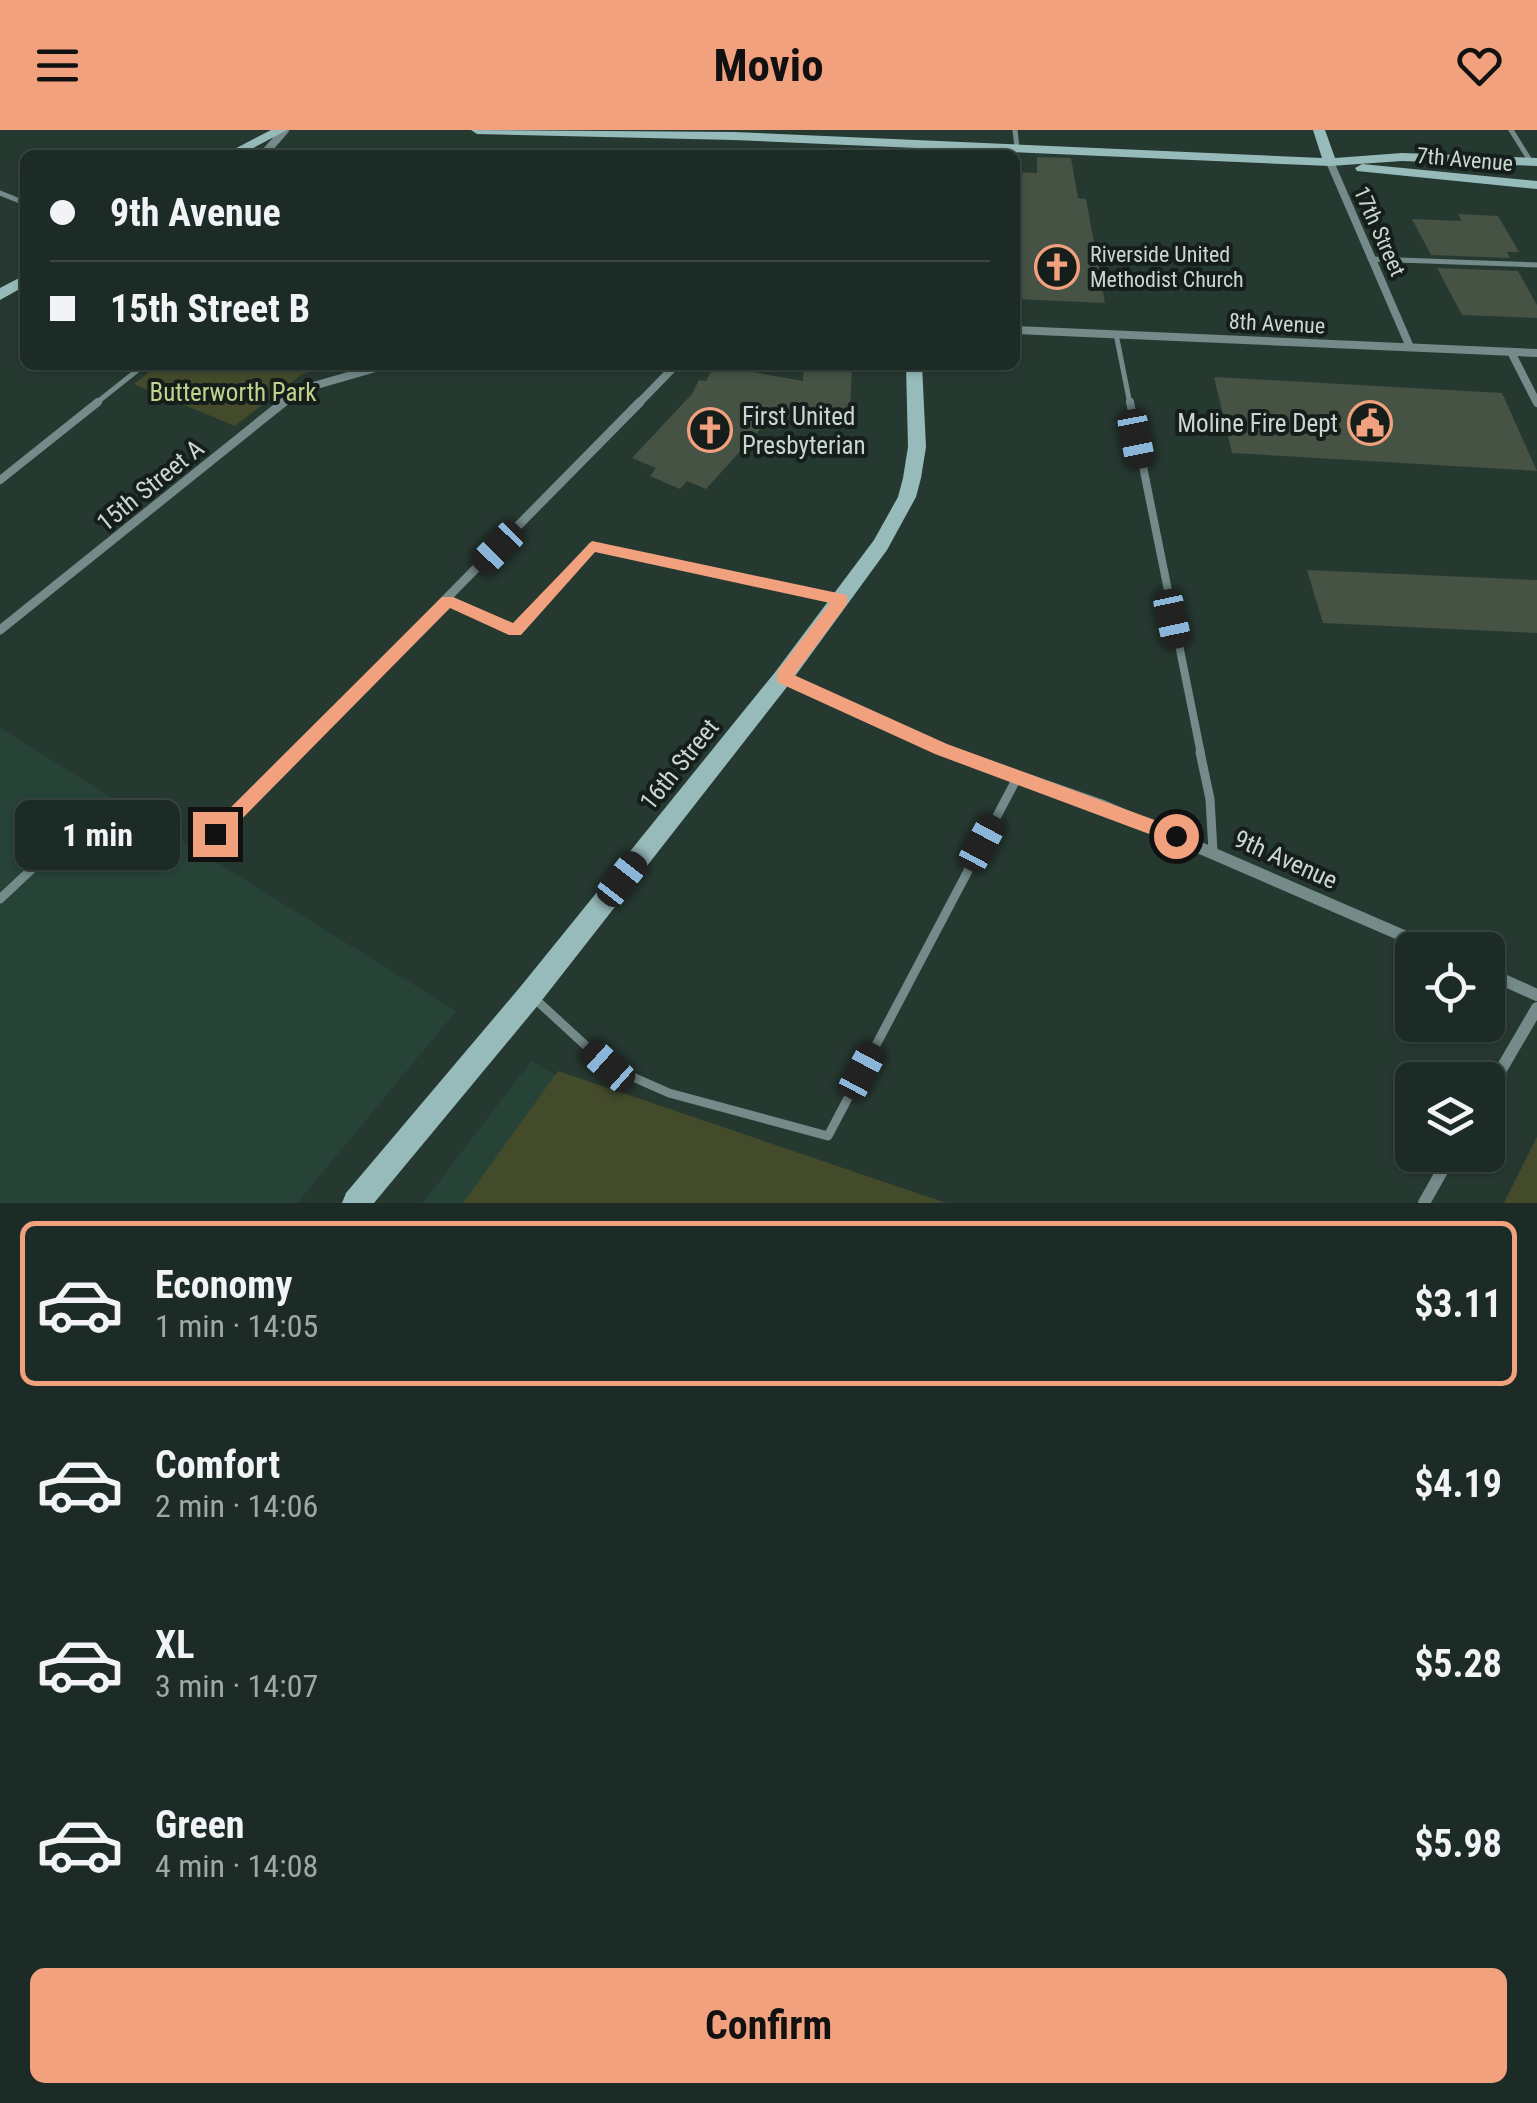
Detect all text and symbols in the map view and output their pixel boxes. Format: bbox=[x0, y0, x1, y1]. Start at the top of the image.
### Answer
icon: menu bbox=[30, 38, 85, 93]
icon: heart bbox=[1452, 38, 1507, 93]
text: Movio bbox=[713, 39, 824, 92]
street label: 7th Avenue bbox=[1416, 143, 1514, 176]
street label: 17th Street bbox=[1349, 183, 1410, 280]
text: 9th Avenue bbox=[110, 191, 281, 235]
place label: Riverside United Methodist Church bbox=[1090, 242, 1244, 292]
church icon: Riverside United Methodist Church bbox=[1034, 244, 1080, 290]
text: 15th Street B bbox=[110, 287, 310, 331]
street label: 8th Avenue bbox=[1228, 308, 1326, 339]
park label: Butterworth Park bbox=[150, 378, 317, 407]
public building icon: Moline Fire Dept bbox=[1347, 400, 1393, 446]
place label: First United Presbyterian bbox=[742, 402, 866, 460]
church icon: First United Presbyterian bbox=[687, 407, 733, 453]
car bbox=[1116, 407, 1156, 471]
place label: Moline Fire Dept bbox=[1177, 409, 1338, 438]
street label: 15th Street A bbox=[91, 434, 209, 537]
car bbox=[466, 516, 530, 580]
car bbox=[1151, 587, 1193, 651]
street label: 16th Street bbox=[634, 713, 725, 816]
callout: 1 min bbox=[15, 799, 180, 869]
car bbox=[955, 809, 1009, 877]
route end bbox=[193, 812, 238, 857]
route start bbox=[1154, 814, 1199, 859]
text: 1 min bbox=[62, 816, 133, 854]
street label: 9th Avenue bbox=[1230, 824, 1342, 895]
car bbox=[592, 846, 652, 912]
map controls bbox=[1395, 932, 1505, 1172]
button: locate bbox=[1395, 932, 1505, 1042]
car bbox=[576, 1035, 640, 1097]
car bbox=[835, 1037, 889, 1105]
button: layers bbox=[1395, 1062, 1505, 1172]
icon: car bbox=[35, 1259, 125, 1349]
text: Economy bbox=[155, 1263, 292, 1307]
text: $3.11 bbox=[1414, 1282, 1502, 1326]
text: 1 min · 14:05 bbox=[155, 1307, 318, 1345]
icon: car bbox=[35, 1439, 125, 1529]
text: Comfort bbox=[155, 1443, 280, 1487]
text: $4.19 bbox=[1414, 1462, 1502, 1506]
text: 2 min · 14:06 bbox=[155, 1487, 318, 1525]
icon: car bbox=[35, 1619, 125, 1709]
text: XL bbox=[155, 1623, 194, 1667]
text: $5.28 bbox=[1414, 1642, 1502, 1686]
text: 3 min · 14:07 bbox=[155, 1667, 318, 1705]
icon: car bbox=[35, 1799, 125, 1889]
text: Green bbox=[155, 1803, 245, 1847]
text: $5.98 bbox=[1414, 1822, 1502, 1866]
text: 4 min · 14:08 bbox=[155, 1847, 318, 1885]
button: Confirm bbox=[30, 1968, 1507, 2083]

